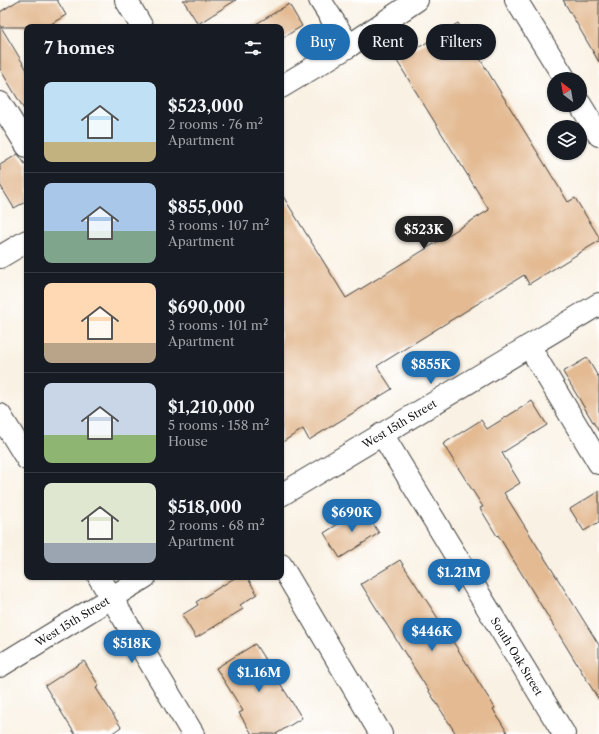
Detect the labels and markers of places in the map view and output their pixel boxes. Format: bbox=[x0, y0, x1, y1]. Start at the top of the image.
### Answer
pin: $523K bbox=[396, 216, 452, 250]
pin: $855K bbox=[403, 351, 459, 385]
pin: $690K bbox=[324, 499, 380, 533]
pin: $1.21M bbox=[426, 559, 492, 593]
pin: $446K bbox=[404, 618, 460, 652]
pin: $518K bbox=[104, 630, 160, 664]
pin: $1.16M bbox=[226, 659, 292, 693]

